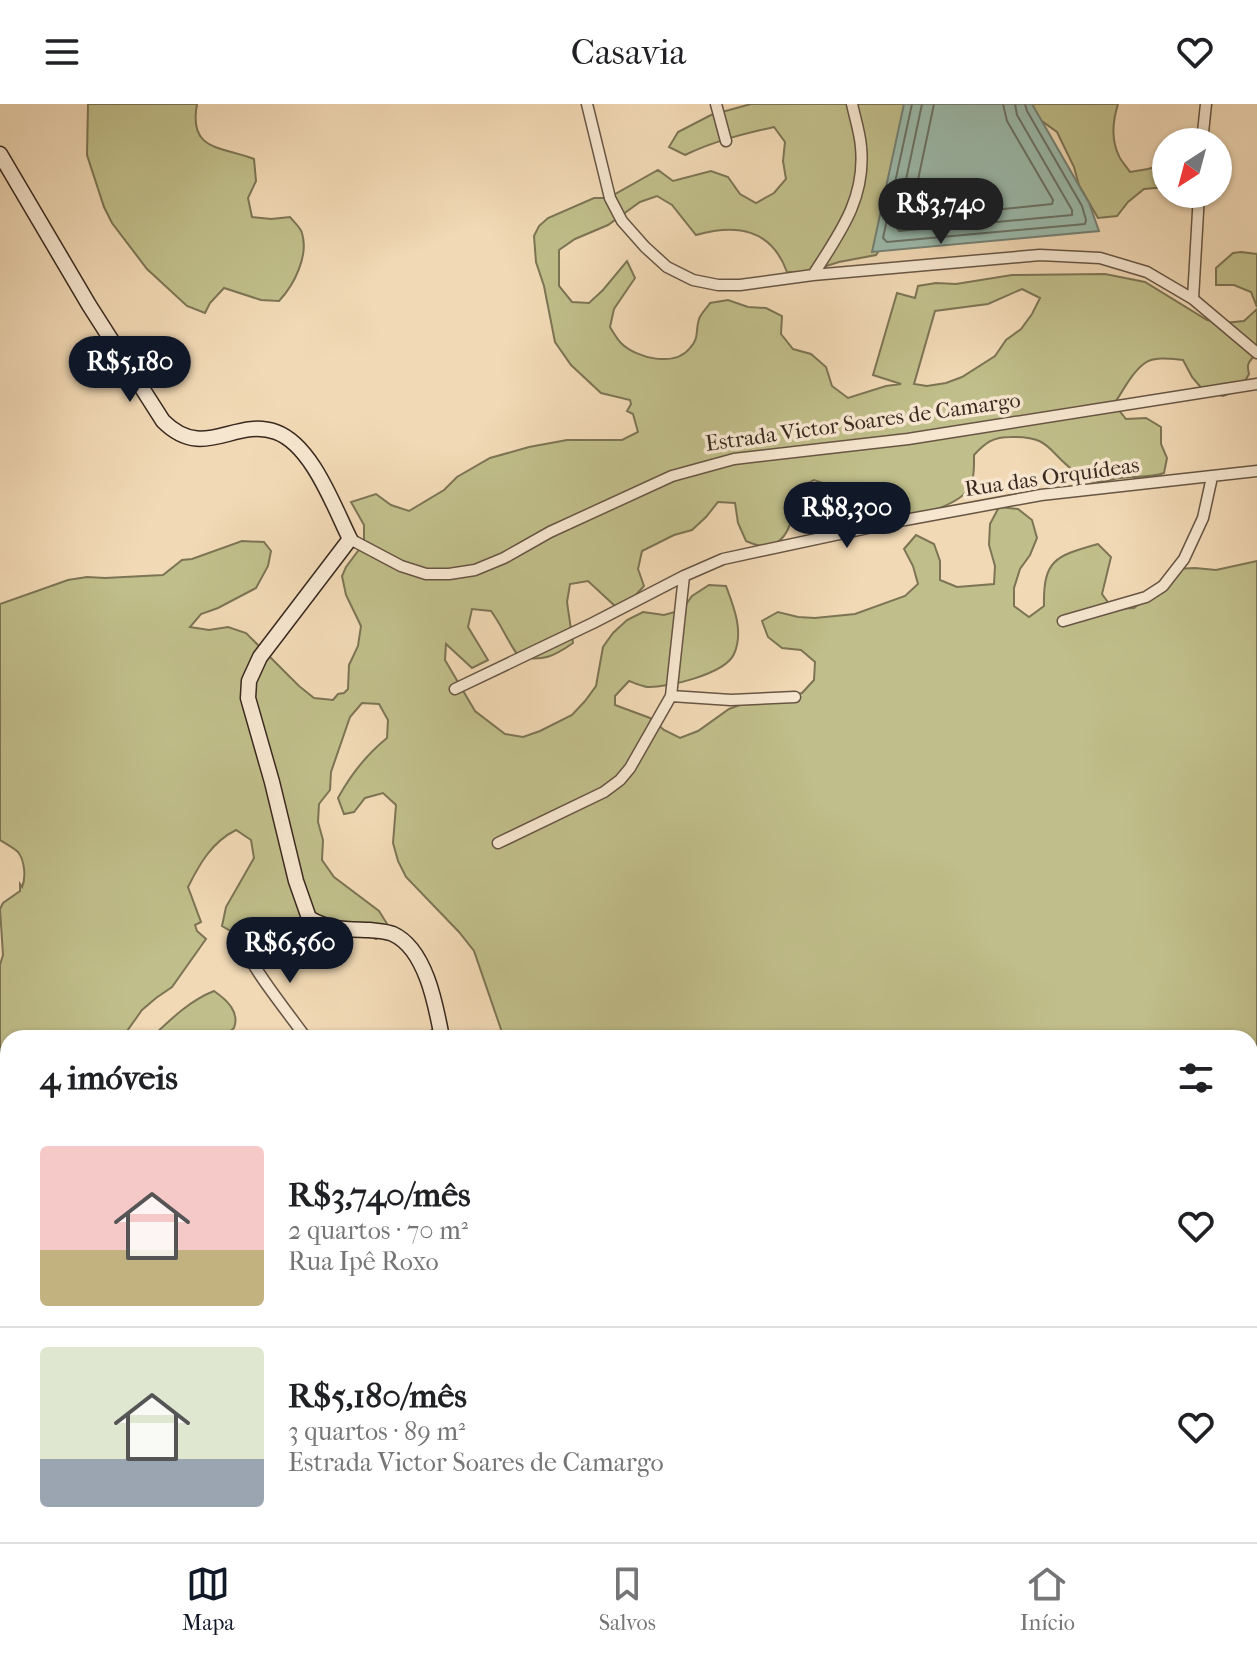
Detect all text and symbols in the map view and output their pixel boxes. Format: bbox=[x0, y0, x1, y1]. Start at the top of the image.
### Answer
icon: menu bbox=[40, 30, 84, 74]
icon: heart bbox=[1173, 30, 1217, 74]
text: Casavia bbox=[571, 31, 686, 73]
north arrow bbox=[1152, 128, 1232, 208]
map controls bbox=[1152, 128, 1232, 208]
pin: R$3,740 bbox=[867, 178, 1015, 246]
text: R$3,740 bbox=[896, 188, 986, 219]
pin: R$5,180 bbox=[56, 336, 204, 404]
text: R$5,180 bbox=[87, 346, 173, 377]
street label: Estrada Victor Soares de Camargo bbox=[704, 387, 1022, 457]
street label: Rua das Orquídeas bbox=[963, 452, 1141, 502]
pin: R$8,300 bbox=[773, 482, 921, 550]
text: R$8,300 bbox=[802, 492, 892, 523]
pin: R$6,560 bbox=[216, 917, 364, 985]
text: R$6,560 bbox=[244, 927, 336, 958]
icon: filters bbox=[1174, 1056, 1218, 1100]
text: 4 imóveis bbox=[40, 1058, 178, 1098]
text: R$3,740/mês bbox=[288, 1175, 471, 1215]
icon: home bbox=[104, 1178, 200, 1274]
icon: heart bbox=[1174, 1204, 1218, 1248]
text: 2 quartos · 70 m² bbox=[288, 1215, 468, 1246]
text: Rua Ipê Roxo bbox=[288, 1246, 439, 1277]
text: R$5,180/mês bbox=[288, 1376, 467, 1416]
icon: home bbox=[104, 1379, 200, 1475]
icon: heart bbox=[1174, 1405, 1218, 1449]
text: 3 quartos · 89 m² bbox=[288, 1416, 465, 1447]
text: Estrada Victor Soares de Camargo bbox=[288, 1447, 664, 1478]
tab: Mapa bbox=[182, 1562, 235, 1636]
tab: Salvos bbox=[599, 1562, 656, 1636]
tab: Início bbox=[1020, 1562, 1075, 1636]

